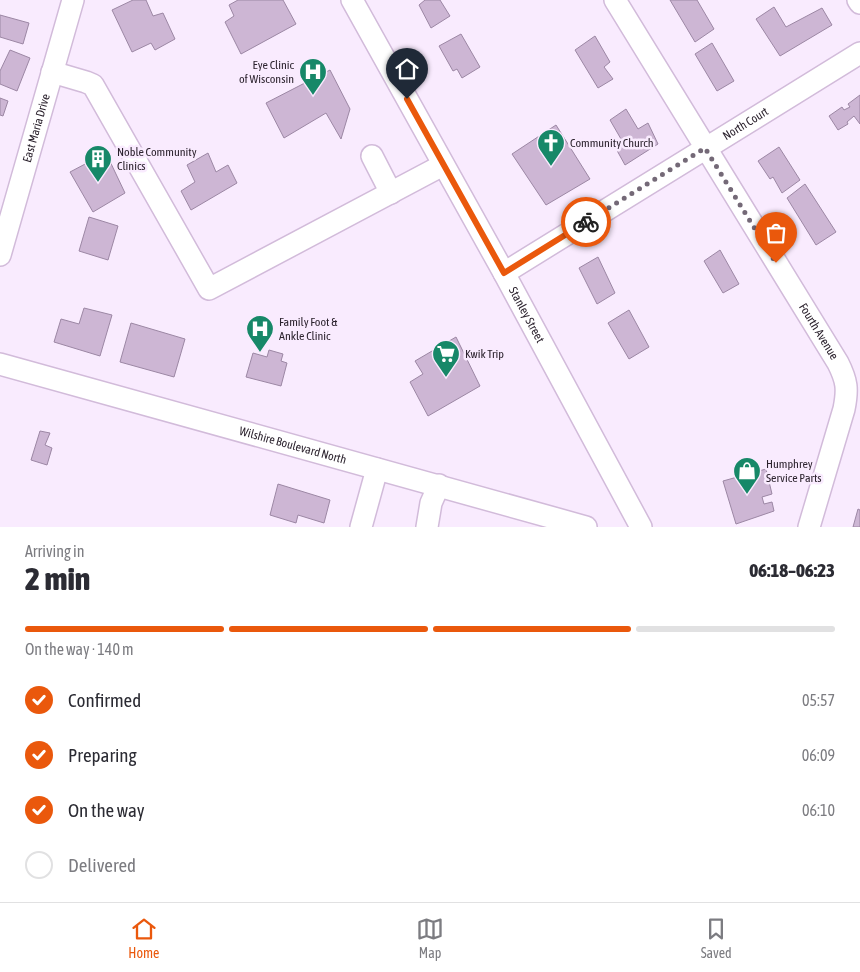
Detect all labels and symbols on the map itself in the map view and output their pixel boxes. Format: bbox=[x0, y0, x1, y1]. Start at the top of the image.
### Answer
pin bbox=[386, 48, 428, 99]
hospital icon: Eye Clinic of Wisconsin bbox=[298, 57, 328, 96]
place label: Eye Clinic of Wisconsin bbox=[239, 58, 295, 86]
street label: East Maria Drive bbox=[20, 92, 53, 164]
street label: North Court bbox=[720, 104, 771, 143]
church icon: Community Church bbox=[536, 128, 566, 167]
place label: Community Church bbox=[570, 136, 654, 150]
building icon: Noble Community Clinics bbox=[83, 144, 113, 183]
place label: Noble Community Clinics bbox=[117, 145, 197, 173]
courier bbox=[561, 197, 611, 247]
pin bbox=[755, 212, 797, 263]
street label: Stanley Street bbox=[506, 285, 548, 346]
street label: Fourth Avenue bbox=[796, 301, 841, 362]
hospital icon: Family Foot & Ankle Clinic bbox=[245, 314, 275, 353]
place label: Family Foot & Ankle Clinic bbox=[279, 315, 338, 343]
supermarket icon: Kwik Trip bbox=[431, 339, 461, 378]
place label: Kwik Trip bbox=[465, 347, 504, 361]
street label: Wilshire Boulevard North bbox=[238, 424, 348, 467]
shop icon: Humphrey Service Parts bbox=[732, 456, 762, 495]
place label: Humphrey Service Parts bbox=[766, 457, 822, 485]

